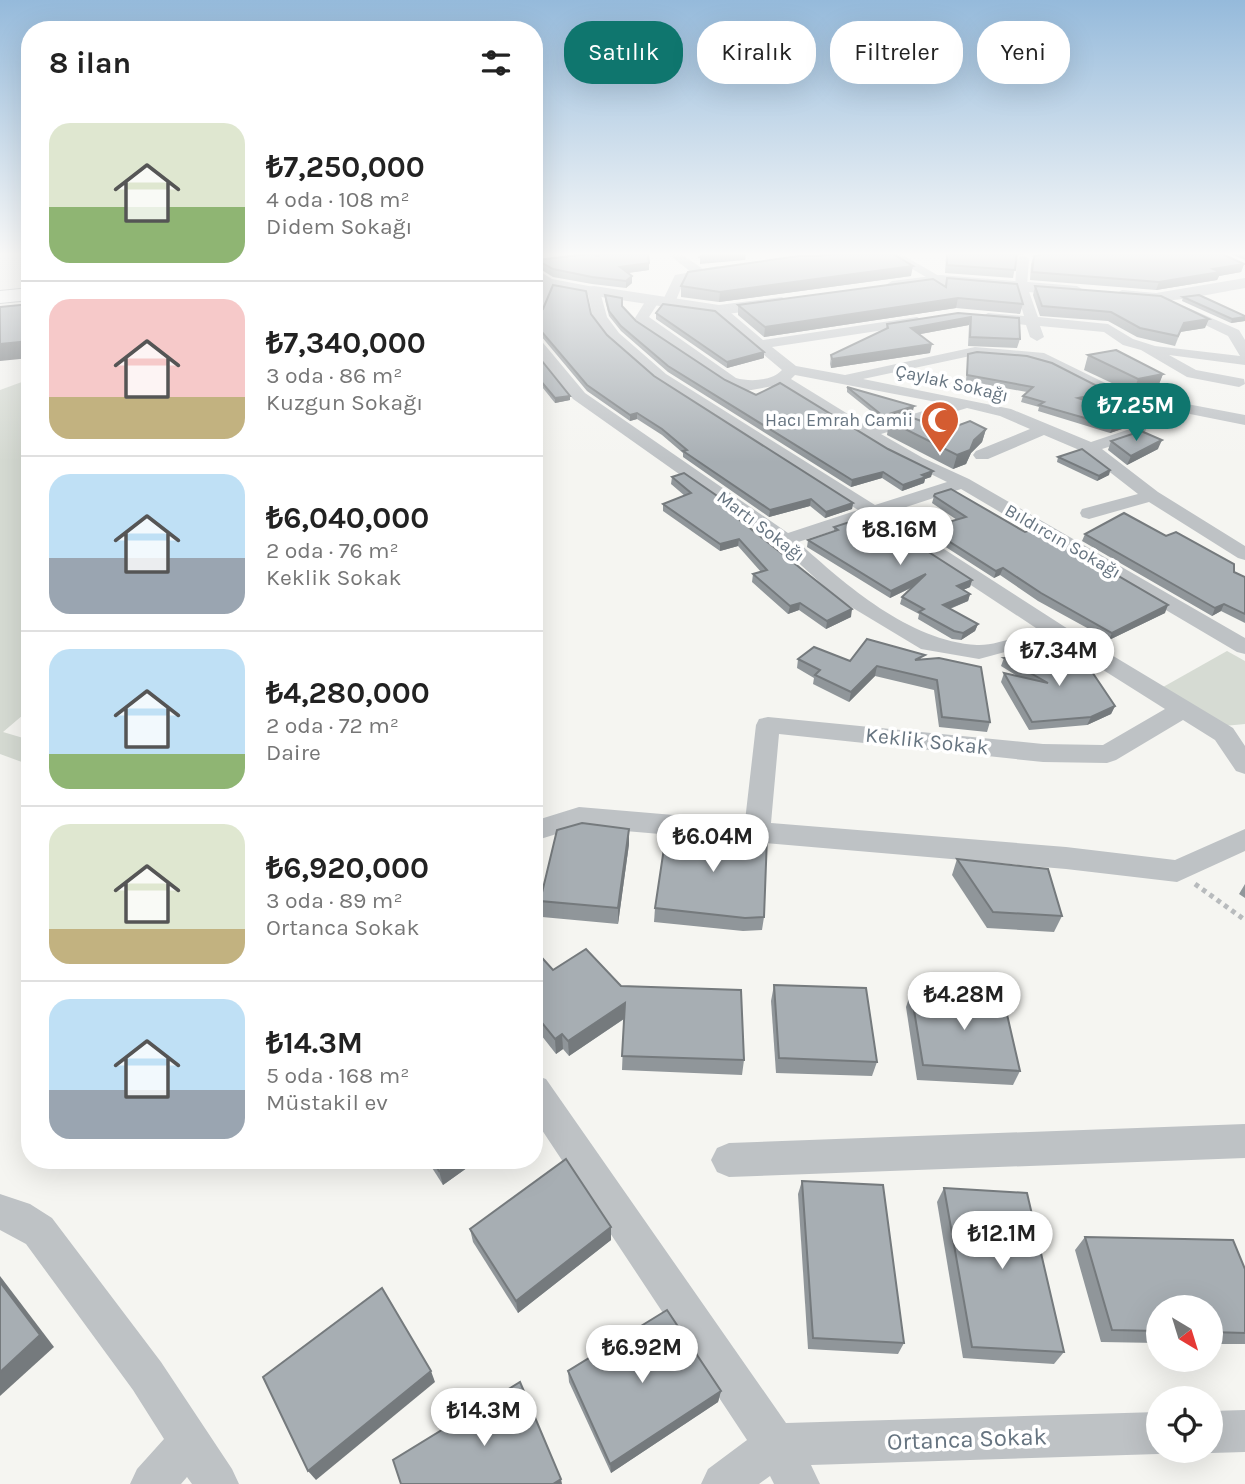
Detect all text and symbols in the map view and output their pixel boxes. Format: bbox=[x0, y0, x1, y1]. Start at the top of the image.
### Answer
chip: Satılık bbox=[564, 21, 683, 84]
chip: Kiralık bbox=[697, 21, 816, 84]
chip: Filtreler bbox=[830, 21, 963, 84]
chip: Yeni bbox=[977, 21, 1070, 84]
icon: filters bbox=[477, 44, 515, 82]
text: 8 ilan bbox=[49, 45, 131, 81]
text: ₺7,250,000 bbox=[266, 149, 425, 185]
icon: home bbox=[105, 151, 189, 235]
text: 4 oda · 108 m² bbox=[266, 186, 410, 213]
text: Didem Sokağı bbox=[266, 213, 412, 240]
text: ₺7,340,000 bbox=[266, 325, 426, 361]
icon: home bbox=[105, 327, 189, 411]
street label: Çaylak Sokağı bbox=[893, 359, 1011, 407]
text: 3 oda · 86 m² bbox=[266, 362, 402, 389]
pin: ₺7.25M bbox=[1079, 384, 1193, 443]
text: Kuzgun Sokağı bbox=[266, 389, 423, 416]
text: ₺7.25M bbox=[1098, 392, 1174, 419]
mosque icon: Hacı Emrah Camii bbox=[919, 399, 961, 454]
place label: Hacı Emrah Camii bbox=[765, 409, 913, 431]
street label: Martı Sokağı bbox=[713, 486, 809, 566]
street label: Bıldırcın Sokağı bbox=[1001, 499, 1125, 583]
text: ₺6,040,000 bbox=[266, 500, 429, 536]
icon: home bbox=[105, 502, 189, 586]
pin: ₺8.16M bbox=[843, 508, 957, 567]
text: ₺8.16M bbox=[862, 516, 938, 543]
text: 2 oda · 76 m² bbox=[266, 537, 399, 564]
text: Keklik Sokak bbox=[266, 564, 402, 591]
pin: ₺7.34M bbox=[1002, 628, 1116, 688]
text: ₺7.34M bbox=[1020, 637, 1098, 664]
text: ₺4,280,000 bbox=[266, 675, 430, 711]
icon: home bbox=[105, 677, 189, 761]
text: 2 oda · 72 m² bbox=[266, 712, 399, 739]
street label: Keklik Sokak bbox=[864, 723, 990, 759]
text: Daire bbox=[266, 739, 321, 766]
pin: ₺6.04M bbox=[656, 814, 770, 874]
text: ₺6.04M bbox=[673, 823, 753, 850]
text: ₺6,920,000 bbox=[266, 850, 429, 886]
icon: home bbox=[105, 852, 189, 936]
text: 3 oda · 89 m² bbox=[266, 887, 403, 914]
text: Ortanca Sokak bbox=[266, 914, 419, 941]
pin: ₺4.28M bbox=[907, 972, 1021, 1032]
text: ₺4.28M bbox=[924, 981, 1004, 1008]
text: ₺14.3M bbox=[266, 1025, 363, 1061]
icon: home bbox=[105, 1027, 189, 1111]
text: 5 oda · 168 m² bbox=[266, 1062, 409, 1089]
text: Müstakil ev bbox=[266, 1089, 388, 1116]
pin: ₺12.1M bbox=[945, 1212, 1059, 1271]
text: ₺12.1M bbox=[968, 1220, 1036, 1247]
north arrow bbox=[1146, 1295, 1223, 1372]
map controls bbox=[1146, 1295, 1223, 1463]
pin: ₺6.92M bbox=[585, 1326, 699, 1385]
text: ₺6.92M bbox=[602, 1334, 682, 1361]
button: locate bbox=[1146, 1386, 1223, 1463]
pin: ₺14.3M bbox=[427, 1388, 541, 1448]
text: ₺14.3M bbox=[447, 1397, 521, 1424]
street label: Ortanca Sokak bbox=[887, 1422, 1047, 1456]

